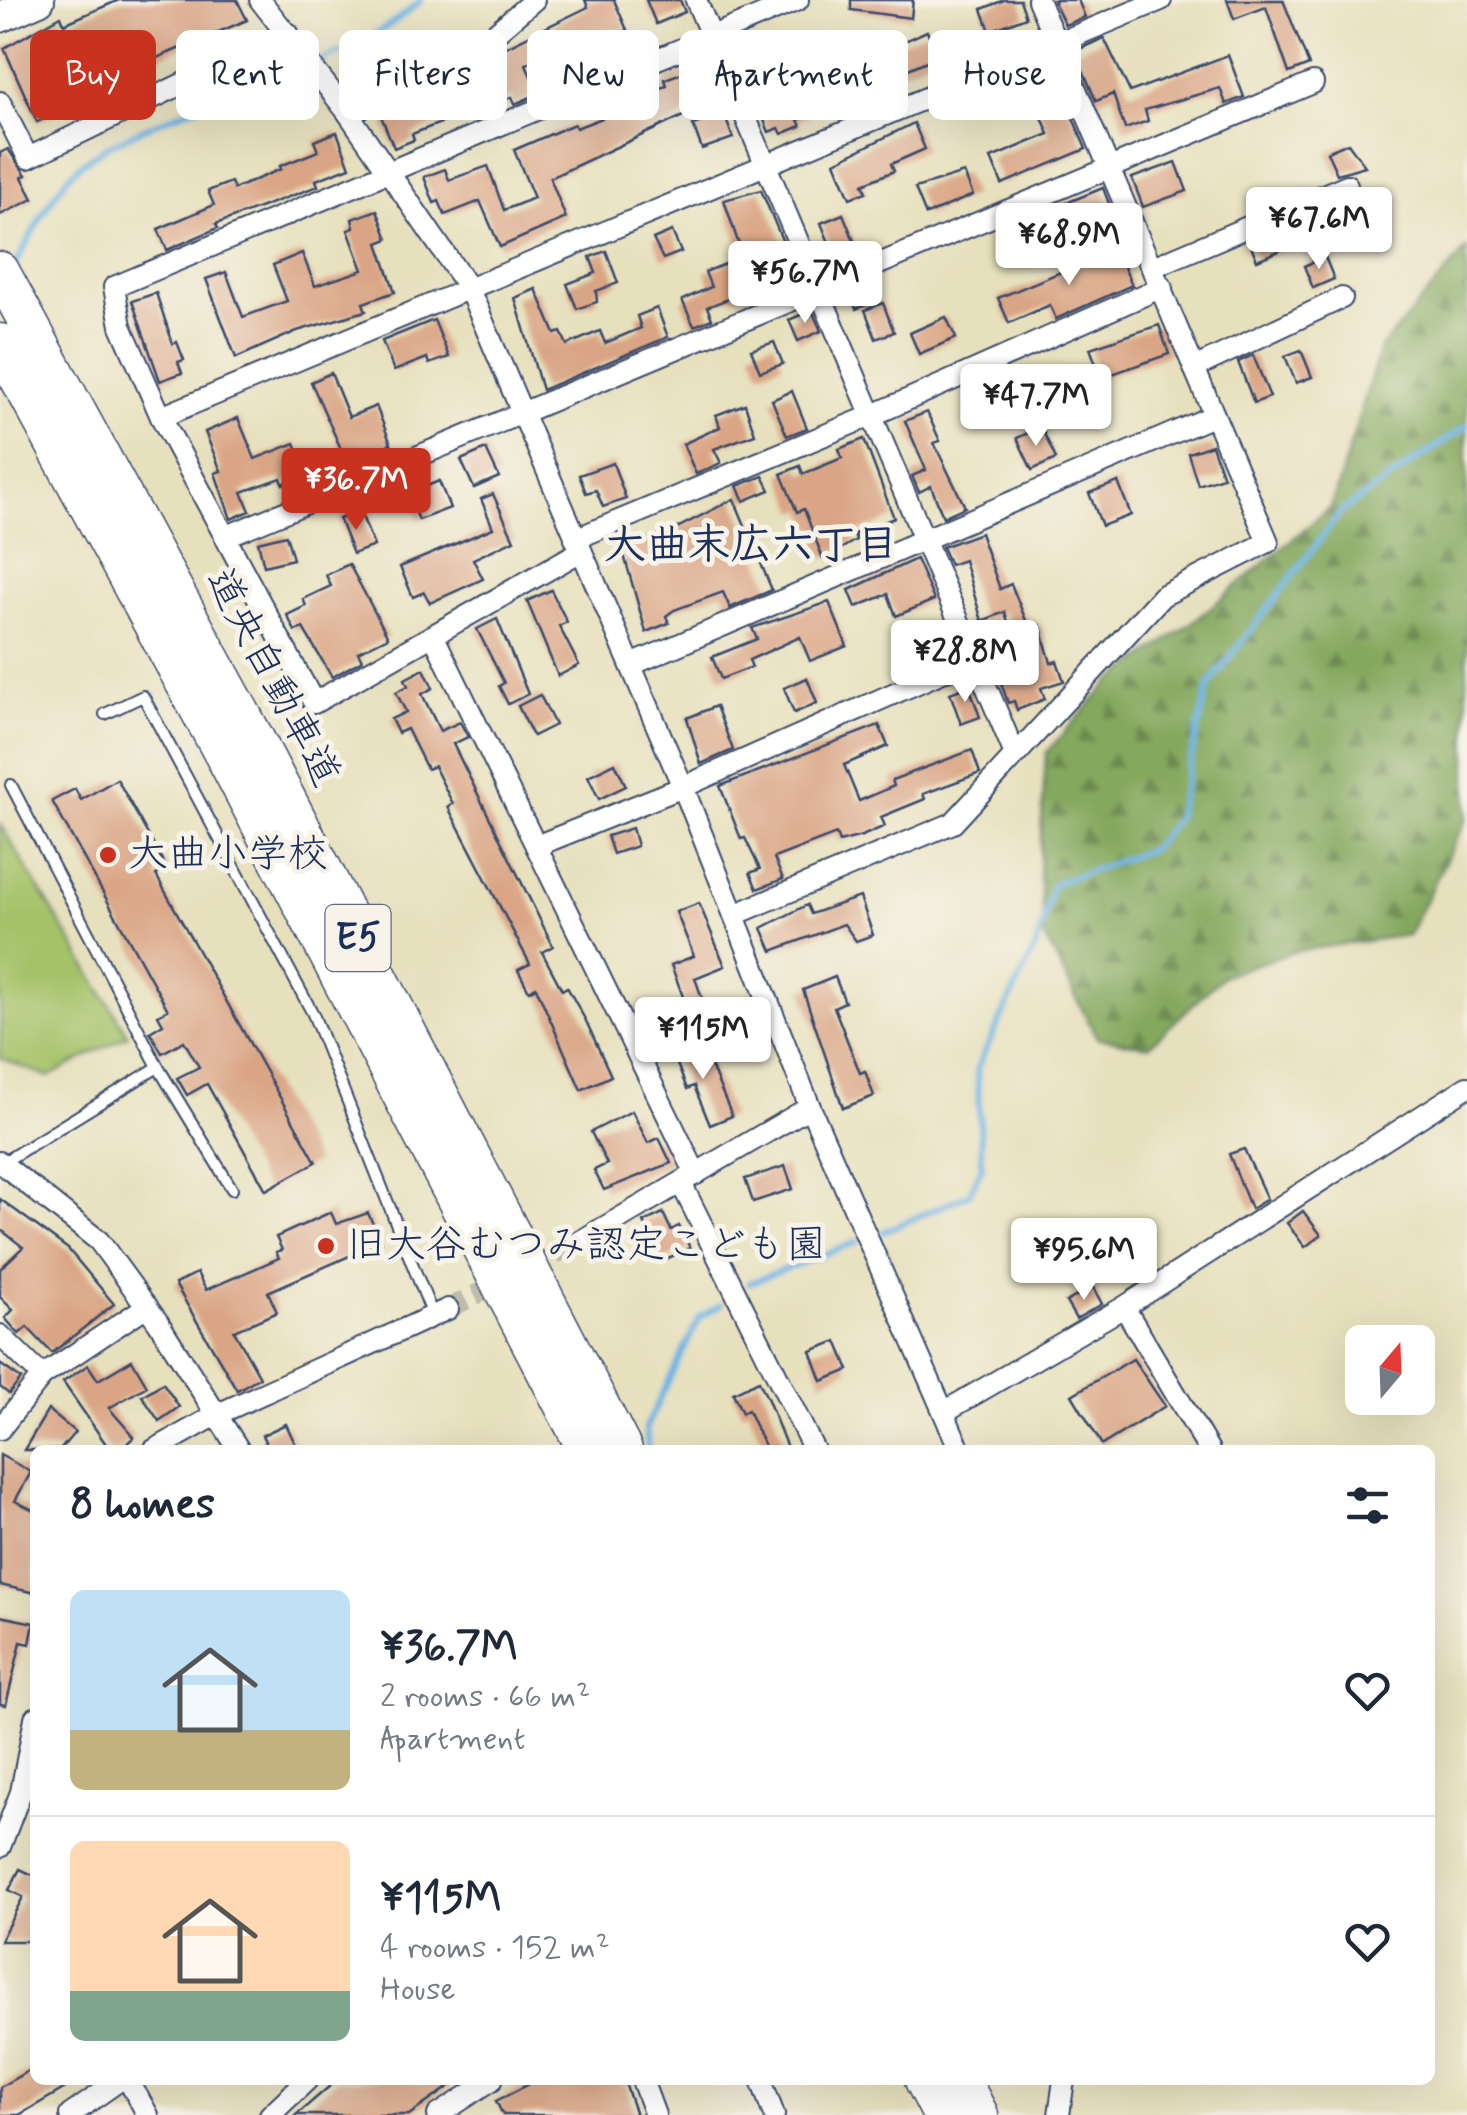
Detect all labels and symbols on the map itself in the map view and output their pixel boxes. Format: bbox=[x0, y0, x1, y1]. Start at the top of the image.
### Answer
pin: ¥67.6M bbox=[1238, 187, 1400, 272]
pin: ¥68.9M bbox=[988, 203, 1150, 288]
pin: ¥56.7M bbox=[724, 241, 886, 326]
pin: ¥47.7M bbox=[955, 364, 1117, 449]
pin: ¥36.7M bbox=[275, 448, 437, 533]
district label: 大曲末広六丁目 bbox=[604, 519, 898, 574]
street label: 道央自動車道 bbox=[193, 560, 351, 796]
pin: ¥28.8M bbox=[884, 620, 1046, 705]
place label: 大曲小学校 bbox=[128, 829, 328, 881]
marker: 大曲小学校 bbox=[97, 844, 119, 866]
road number: E5 bbox=[326, 905, 390, 971]
pin: ¥115M bbox=[633, 997, 773, 1082]
pin: ¥95.6M bbox=[1003, 1218, 1165, 1303]
place label: 旧大谷むつみ認定こども園 bbox=[346, 1220, 826, 1272]
marker: 旧大谷むつみ認定こども園 bbox=[315, 1235, 337, 1257]
north arrow bbox=[1345, 1325, 1435, 1415]

